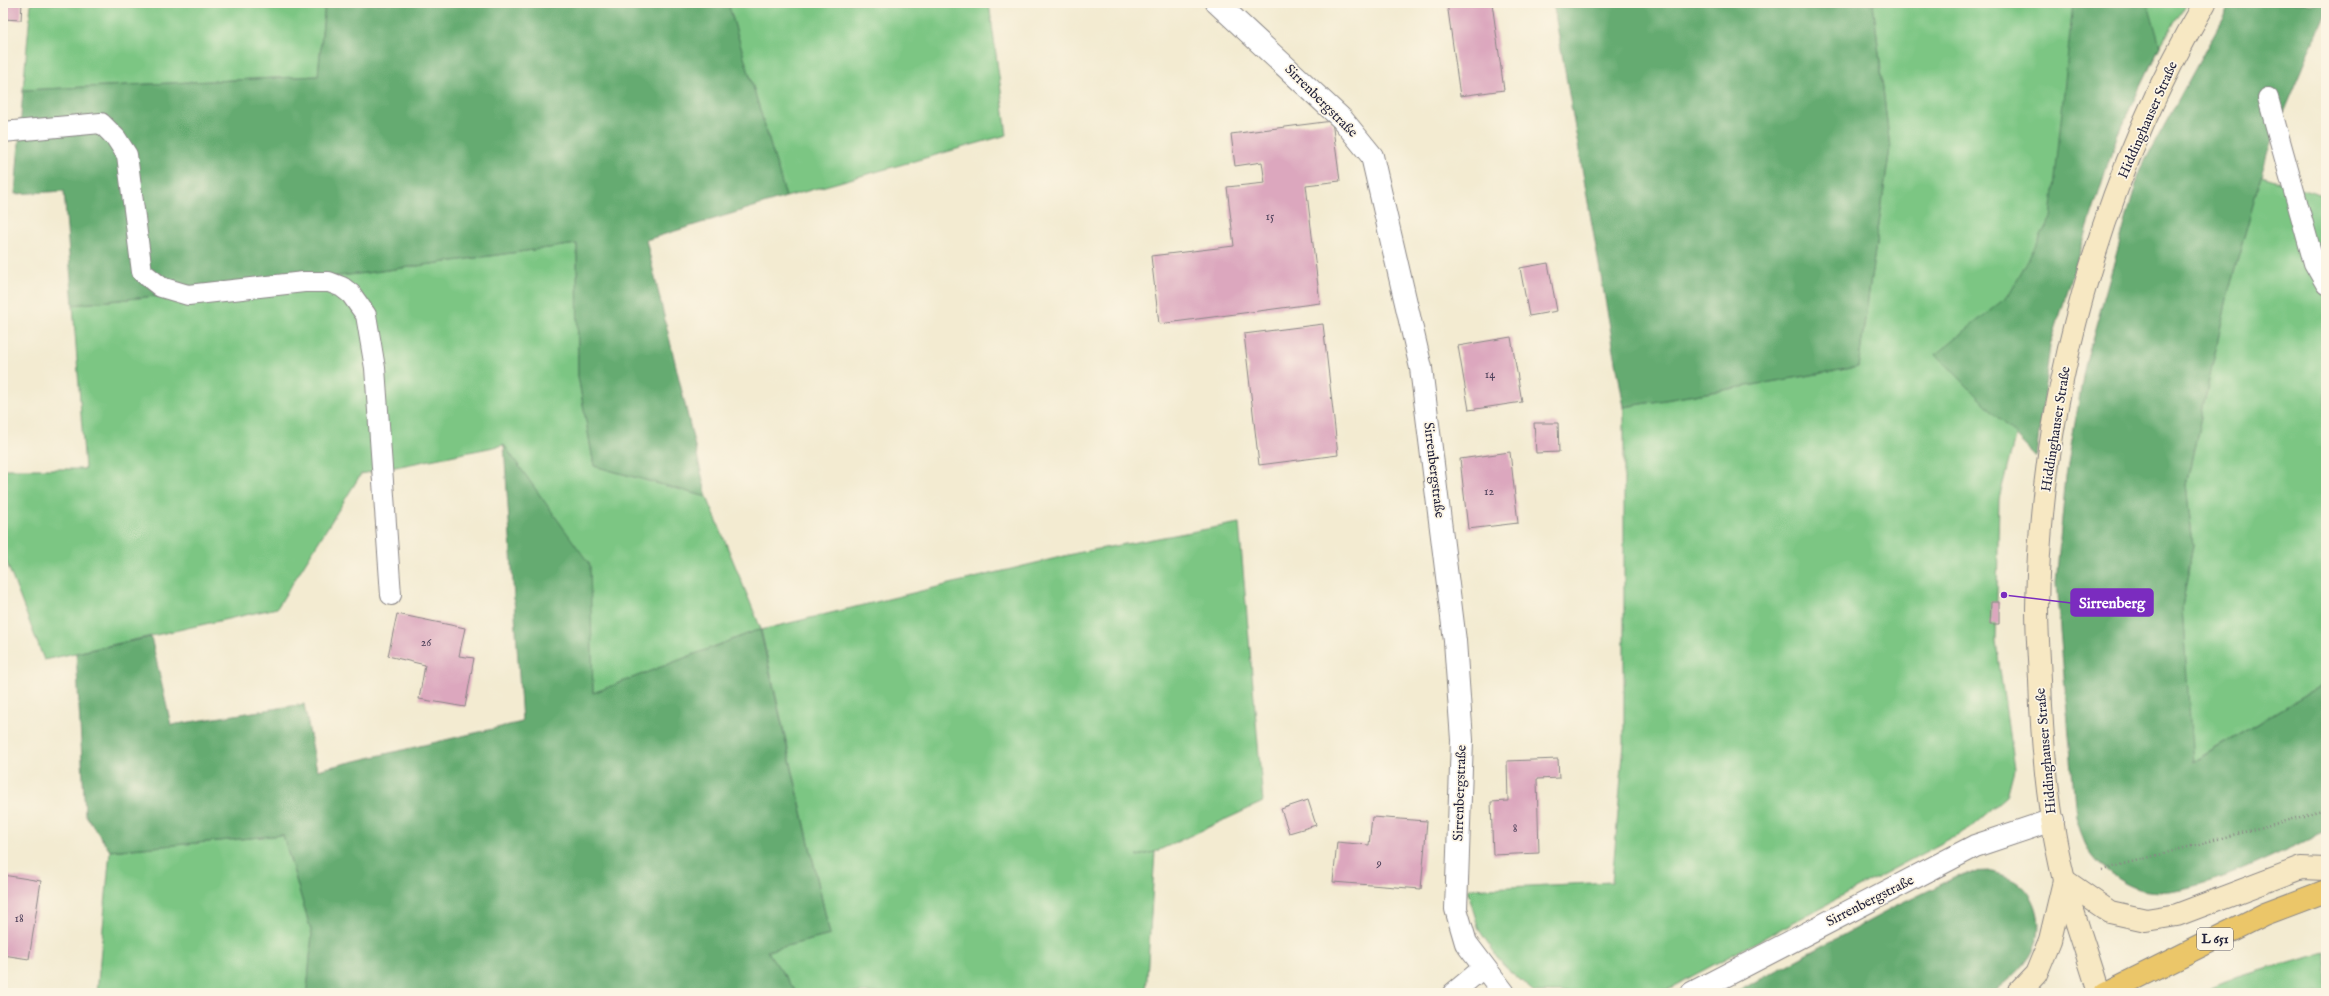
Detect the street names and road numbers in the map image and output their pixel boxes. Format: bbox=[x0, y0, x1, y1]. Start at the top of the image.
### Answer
street label: Hiddinghauser Straße bbox=[2114, 58, 2182, 181]
street label: Sirrenbergstraße bbox=[1281, 61, 1362, 142]
street label: Hiddinghauser Straße bbox=[2037, 365, 2075, 493]
street label: Sirrenbergstraße bbox=[1419, 421, 1449, 519]
street label: Hiddinghauser Straße bbox=[2031, 687, 2060, 815]
street label: Sirrenbergstraße bbox=[1449, 744, 1471, 841]
street label: Sirrenbergstraße bbox=[1823, 871, 1917, 931]
road number: L 651 bbox=[2197, 928, 2233, 950]

